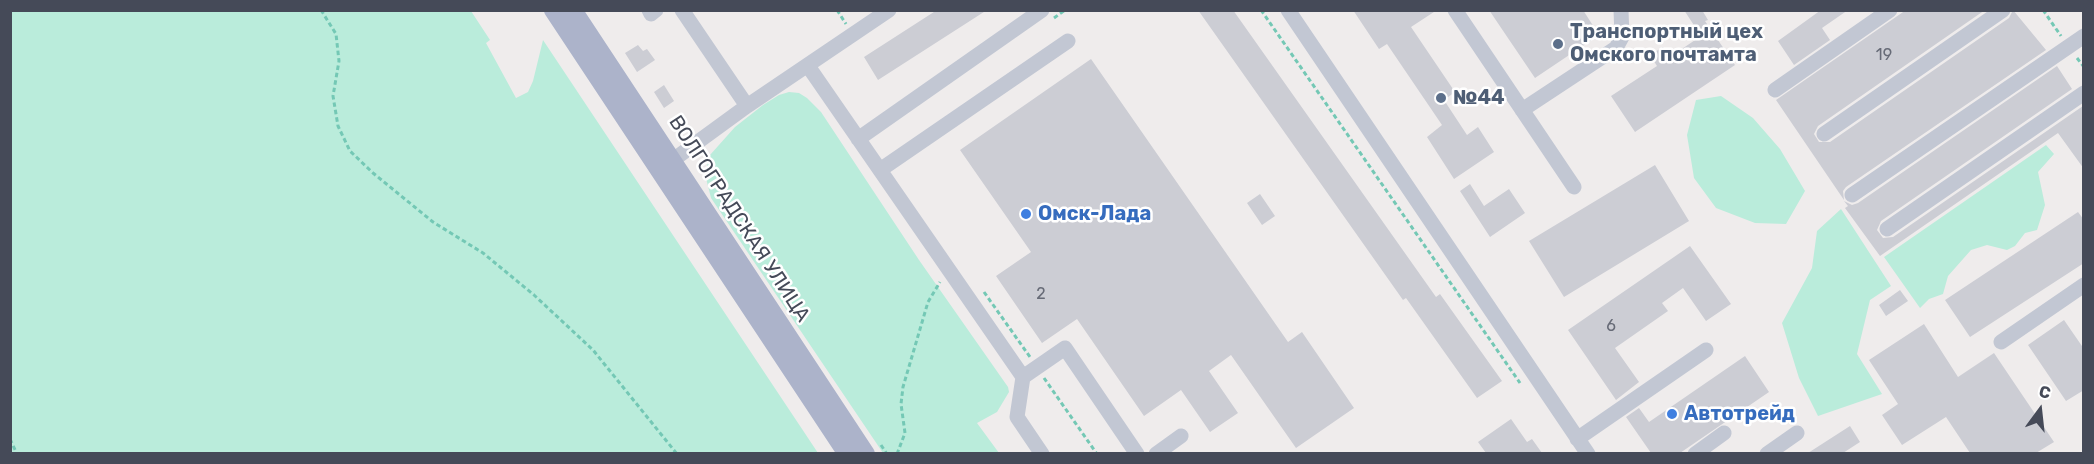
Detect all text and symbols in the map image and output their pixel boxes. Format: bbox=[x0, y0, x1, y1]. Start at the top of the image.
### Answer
place label: Транспортный цех Омского почтамта bbox=[1570, 20, 1763, 67]
marker: Транспортный цех Омского почтамта bbox=[1551, 37, 1565, 51]
house number: 19 bbox=[1876, 45, 1892, 65]
place label: №44 bbox=[1453, 86, 1505, 110]
marker: №44 bbox=[1434, 91, 1448, 105]
street label: ВОЛГОГРАДСКАЯ УЛИЦА bbox=[663, 111, 815, 327]
place label: Омск-Лада bbox=[1038, 202, 1151, 226]
marker: Омск-Лада bbox=[1019, 207, 1033, 221]
house number: 2 bbox=[1036, 284, 1046, 304]
house number: 6 bbox=[1606, 316, 1616, 336]
north arrow bbox=[2010, 380, 2070, 440]
text: С bbox=[2037, 381, 2053, 403]
place label: Автотрейд bbox=[1684, 402, 1795, 426]
marker: Автотрейд bbox=[1665, 407, 1679, 421]

